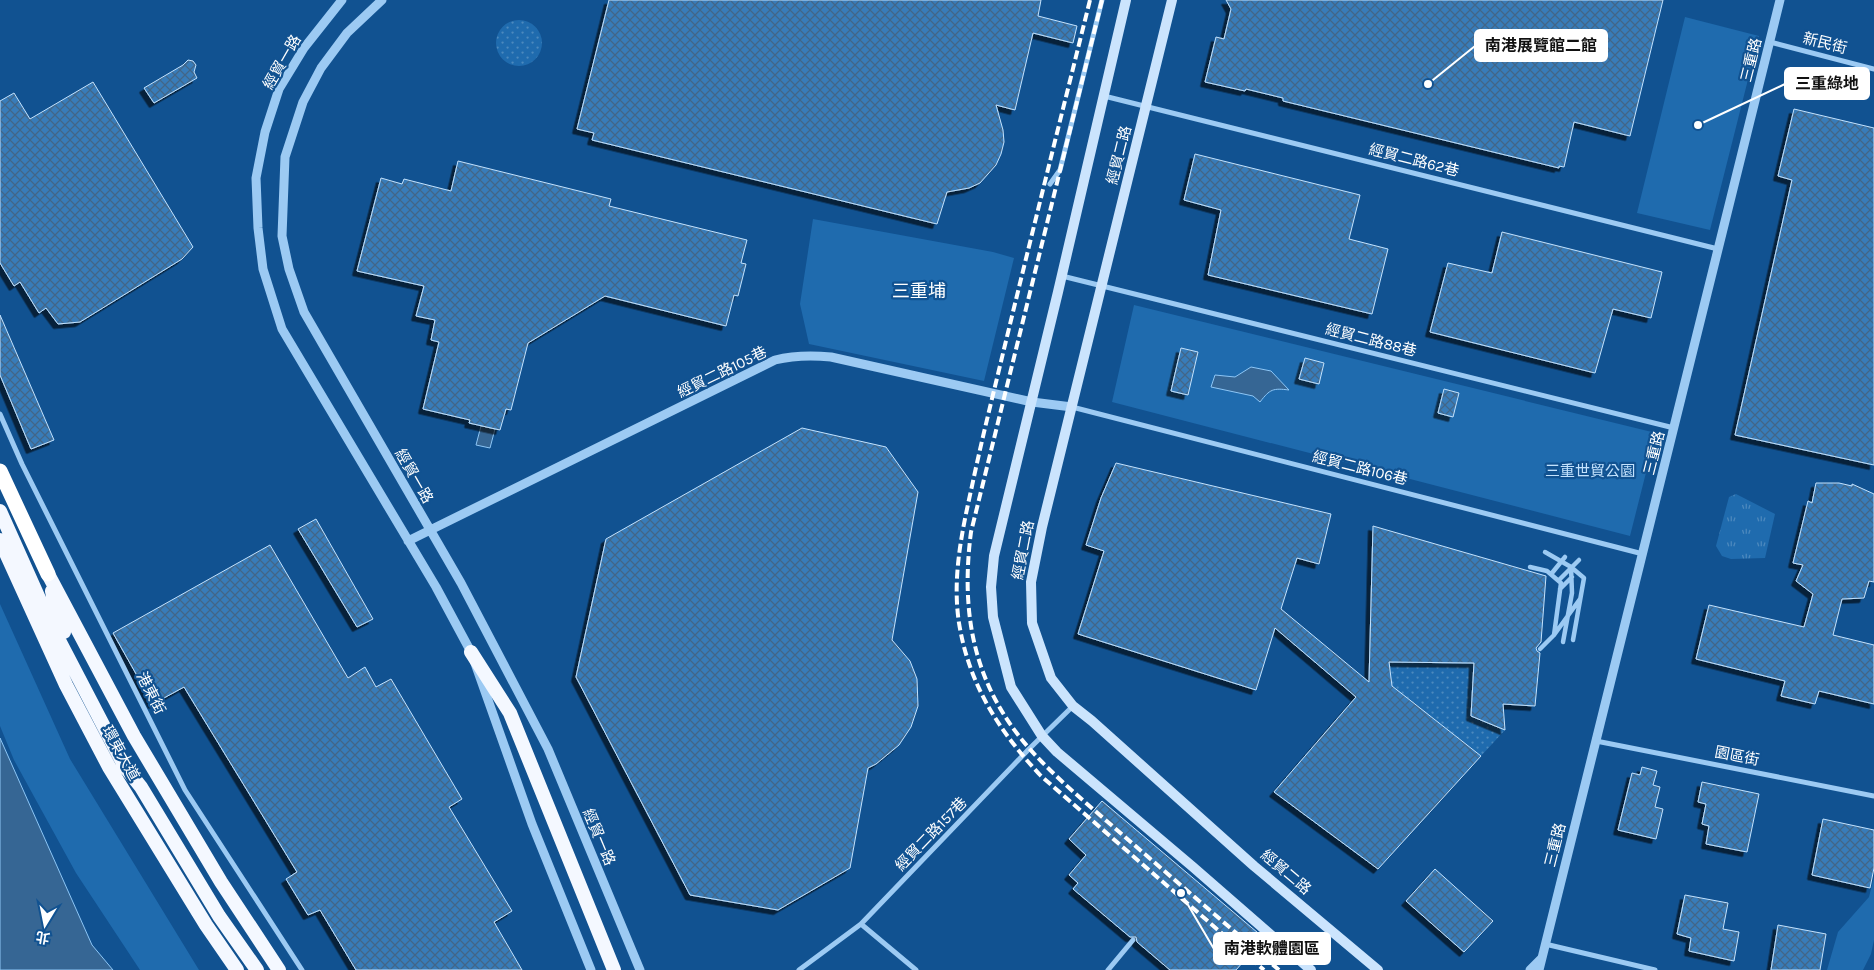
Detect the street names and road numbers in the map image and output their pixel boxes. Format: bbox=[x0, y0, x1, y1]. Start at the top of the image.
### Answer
street label: 新民街 bbox=[1801, 29, 1849, 57]
street label: 經貿一路 bbox=[259, 32, 305, 92]
street label: 三重路 bbox=[1737, 36, 1765, 84]
street label: 經貿二路 bbox=[1103, 124, 1135, 186]
street label: 經貿二路62巷 bbox=[1367, 140, 1461, 180]
street label: 經貿二路88巷 bbox=[1323, 320, 1419, 360]
street label: 經貿二路105巷 bbox=[674, 343, 770, 401]
street label: 三重路 bbox=[1640, 429, 1668, 477]
street label: 經貿一路 bbox=[391, 446, 437, 506]
street label: 經貿二路106巷 bbox=[1311, 447, 1409, 489]
street label: 經貿二路 bbox=[1008, 519, 1038, 581]
street label: 港東街 bbox=[133, 669, 169, 717]
street label: 環東大道 bbox=[99, 722, 143, 784]
street label: 園區街 bbox=[1713, 743, 1761, 769]
street label: 經貿二路157巷 bbox=[891, 793, 971, 875]
street label: 經貿一路 bbox=[579, 806, 619, 868]
street label: 三重路 bbox=[1541, 821, 1569, 869]
street label: 經貿二路 bbox=[1257, 846, 1315, 898]

